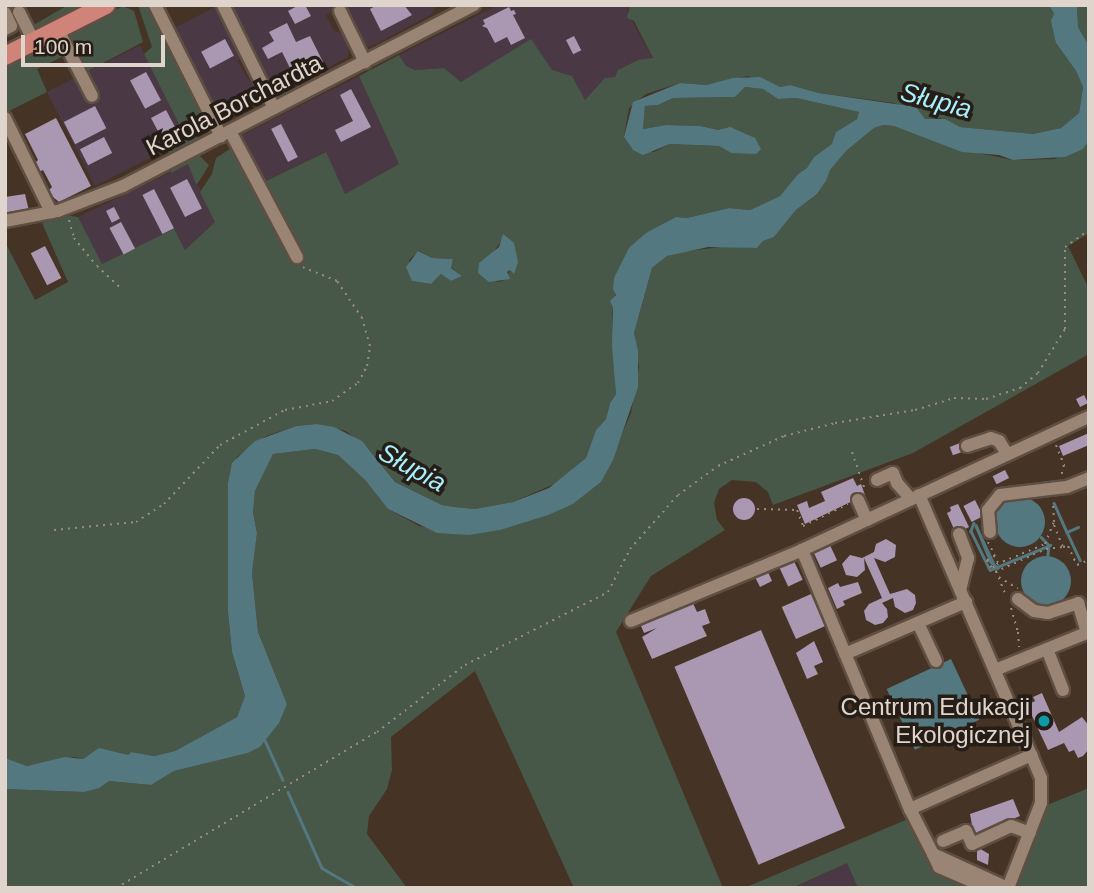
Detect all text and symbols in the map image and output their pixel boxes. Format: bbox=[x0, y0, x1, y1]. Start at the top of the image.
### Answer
scale bar bbox=[24, 21, 168, 65]
text: 100 m bbox=[34, 35, 92, 58]
street label: Karola Borchardta bbox=[141, 48, 327, 162]
water label: Słupia bbox=[897, 77, 975, 125]
water label: Słupia bbox=[373, 437, 451, 499]
place label: Centrum Edukacji Ekologicznej bbox=[841, 693, 1030, 749]
marker: Centrum Edukacji Ekologicznej bbox=[1036, 713, 1052, 729]

